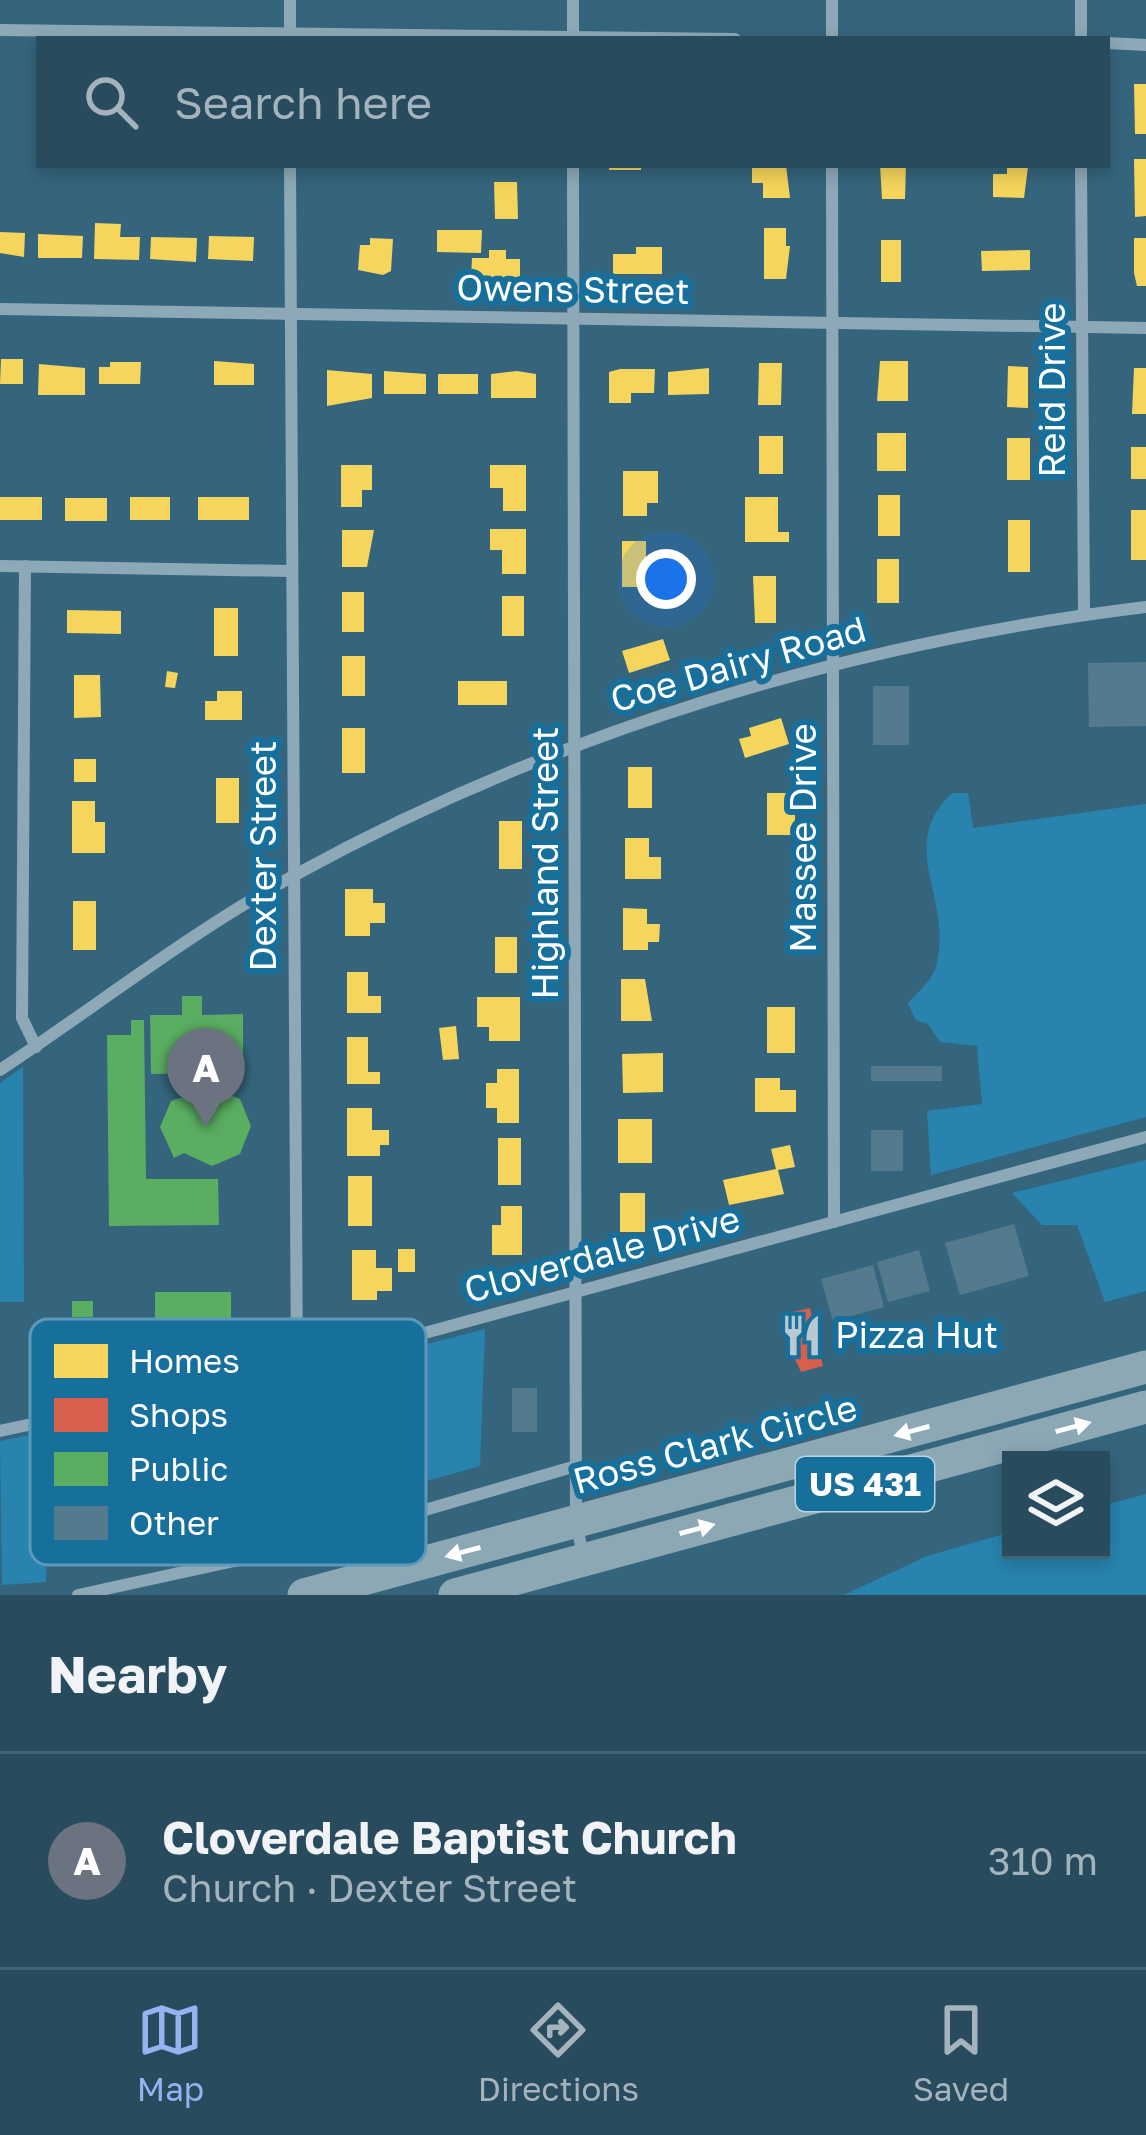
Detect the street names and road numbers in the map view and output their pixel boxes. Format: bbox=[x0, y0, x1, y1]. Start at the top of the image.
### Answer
street label: Owens Street bbox=[456, 265, 690, 312]
street label: Reid Drive bbox=[1030, 303, 1073, 478]
street label: Coe Dairy Road bbox=[605, 607, 871, 721]
street label: Massee Drive bbox=[781, 723, 824, 953]
street label: Highland Street bbox=[523, 727, 566, 1000]
street label: Dexter Street bbox=[241, 741, 284, 971]
street label: Cloverdale Drive bbox=[460, 1196, 744, 1311]
street label: Ross Clark Circle bbox=[568, 1385, 861, 1502]
road number: US 431 bbox=[796, 1457, 934, 1511]

